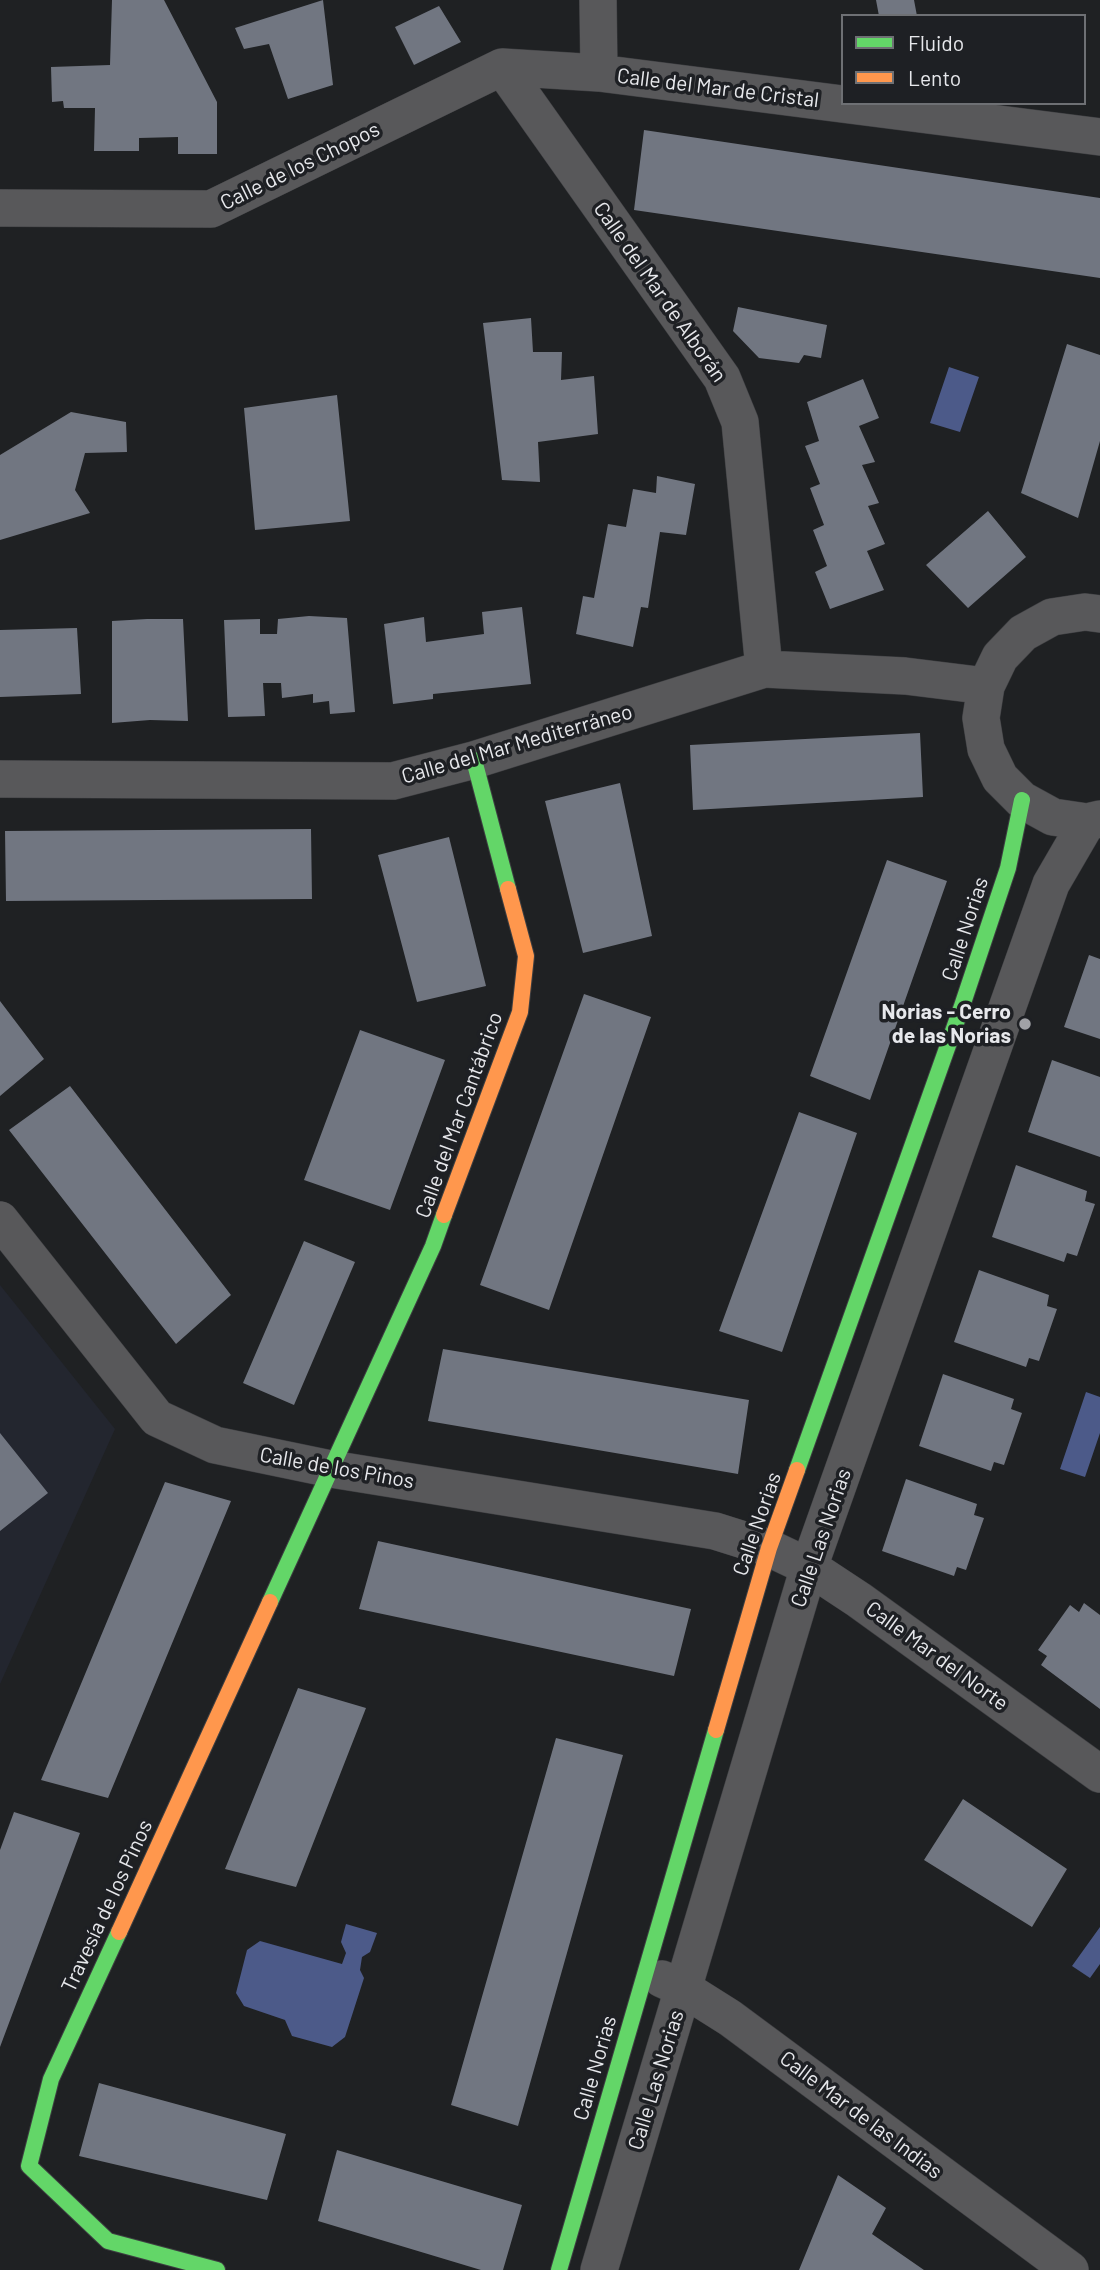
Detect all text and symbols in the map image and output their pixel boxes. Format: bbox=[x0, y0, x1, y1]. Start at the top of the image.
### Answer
legend bbox=[841, 14, 1086, 105]
text: Fluido bbox=[908, 30, 964, 55]
street label: Calle del Mar de Cristal bbox=[615, 63, 821, 113]
text: Lento bbox=[908, 65, 961, 90]
street label: Calle de los Chopos bbox=[216, 116, 384, 216]
street label: Calle del Mar de Alborán bbox=[588, 197, 732, 387]
street label: Calle del Mar Mediterráneo bbox=[399, 699, 635, 789]
street label: Calle Norias bbox=[936, 874, 994, 984]
place label: Norias - Cerro de las Norias bbox=[882, 999, 1011, 1049]
street label: Calle del Mar Cantábrico bbox=[410, 1009, 508, 1221]
marker: Norias - Cerro de las Norias bbox=[1017, 1016, 1033, 1032]
street label: Calle de los Pinos bbox=[258, 1442, 416, 1494]
street label: Calle Las Norias bbox=[786, 1465, 856, 1611]
street label: Calle Norias bbox=[728, 1469, 786, 1579]
street label: Calle Mar del Norte bbox=[861, 1596, 1013, 1716]
street label: Travesía de los Pinos bbox=[56, 1816, 158, 1996]
street label: Calle Las Norias bbox=[623, 2007, 689, 2153]
street label: Calle Norias bbox=[568, 2013, 622, 2123]
street label: Calle Mar de las Indias bbox=[775, 2046, 947, 2184]

